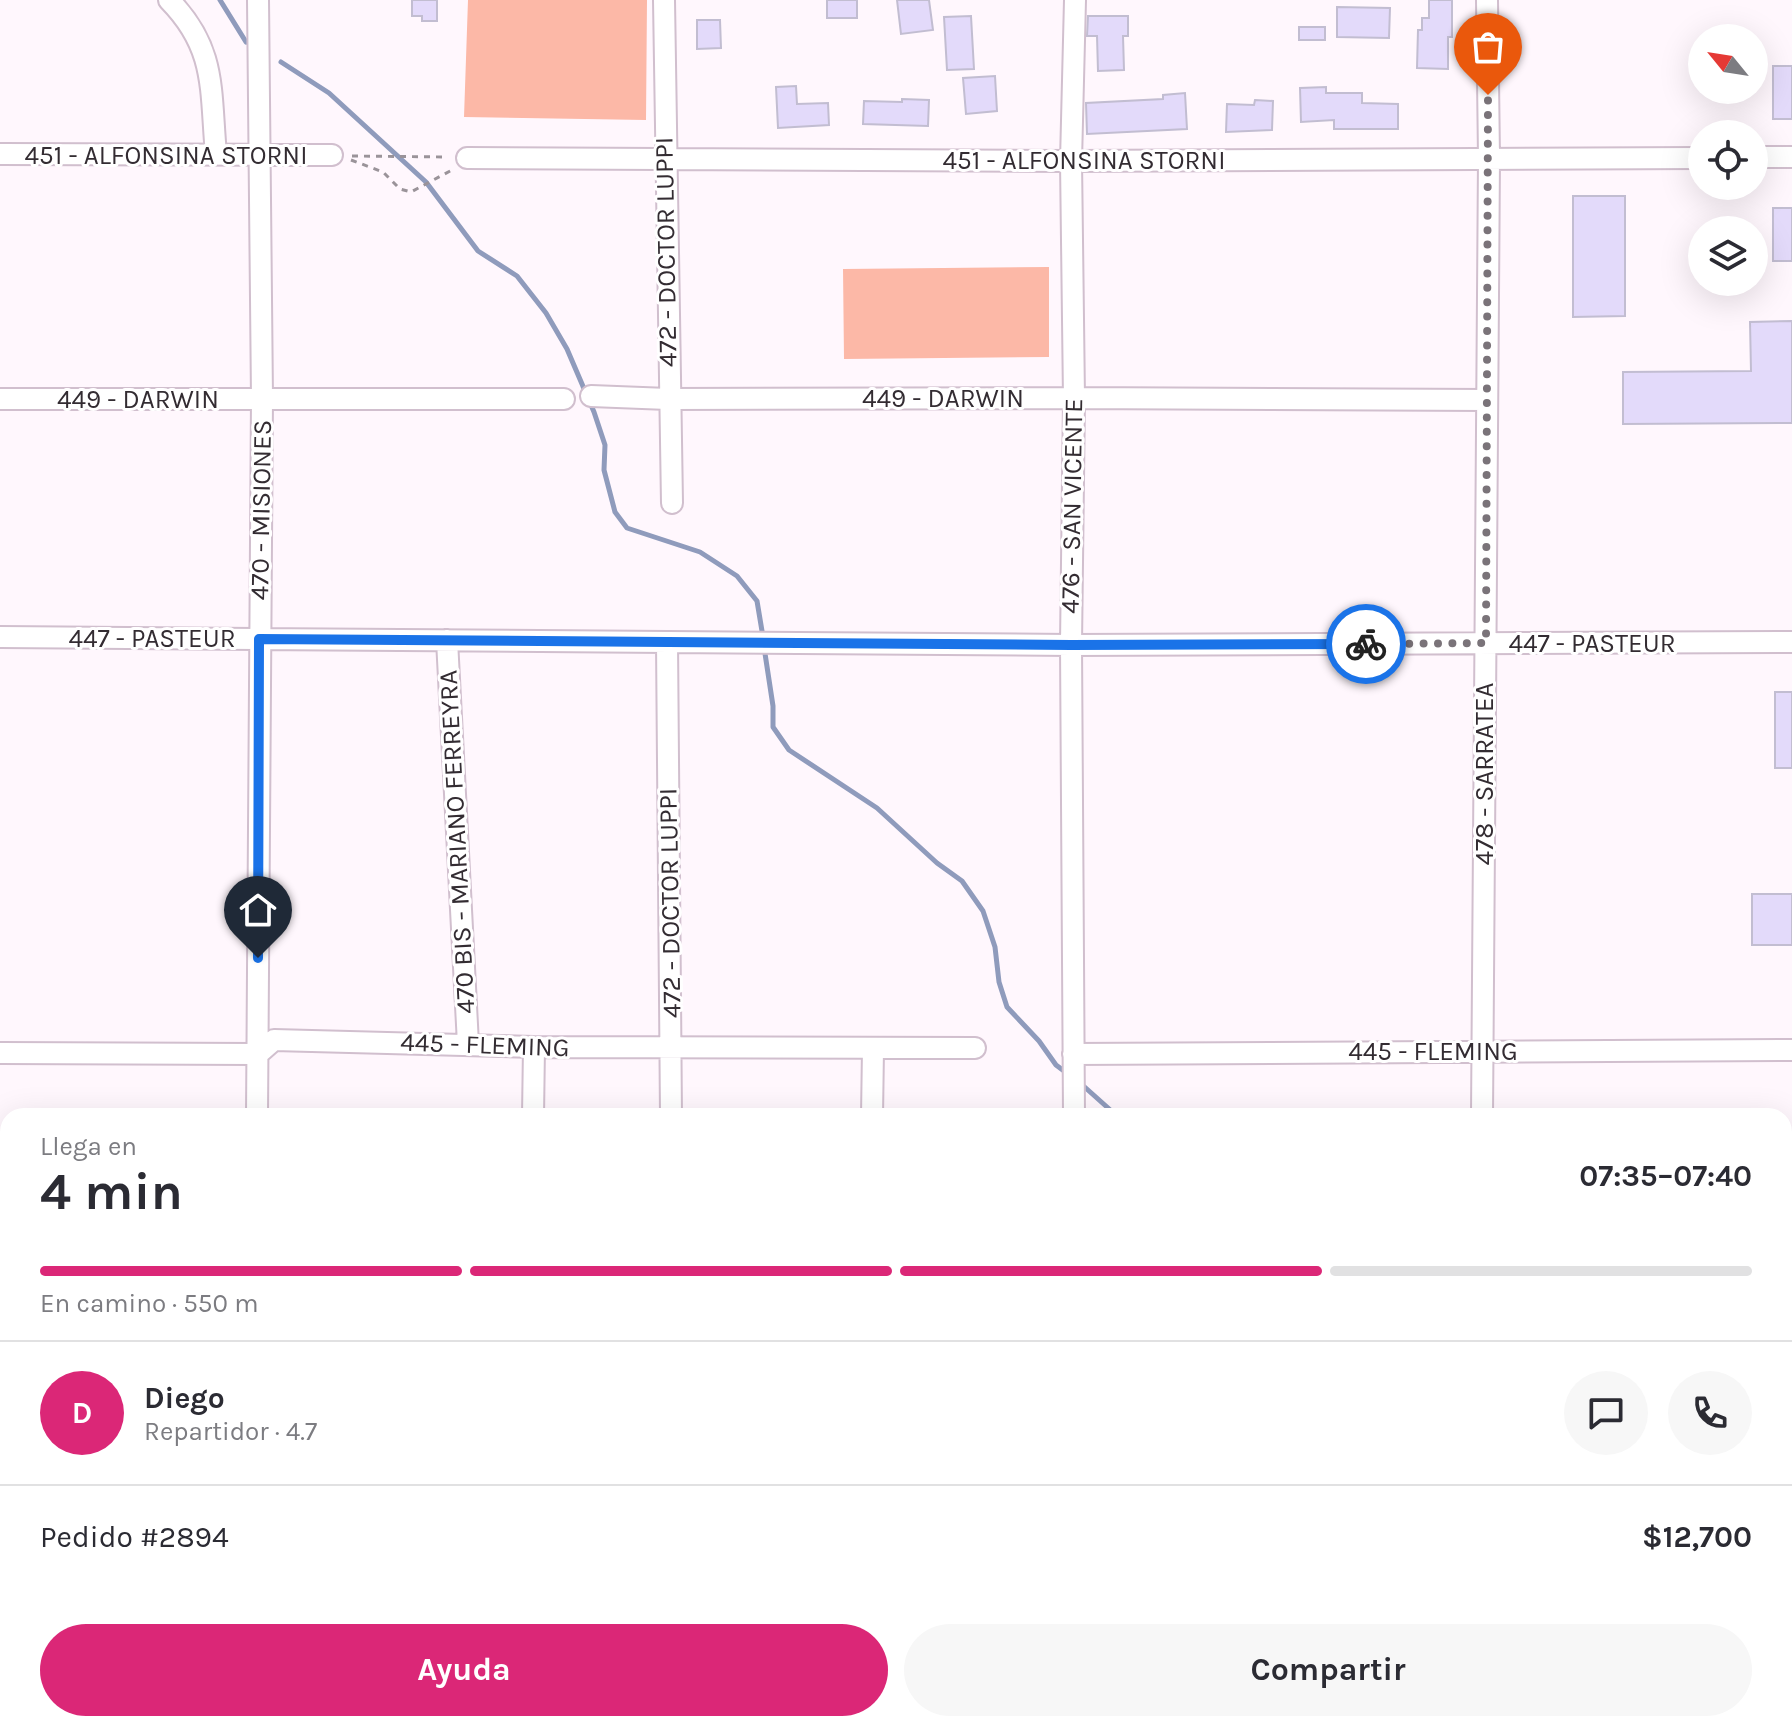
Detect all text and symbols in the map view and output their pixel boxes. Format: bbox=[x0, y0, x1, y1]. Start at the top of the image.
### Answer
pin bbox=[1454, 13, 1522, 95]
north arrow bbox=[1688, 24, 1768, 104]
map controls bbox=[1688, 24, 1768, 296]
icon: bag bbox=[1466, 25, 1510, 69]
button: locate bbox=[1688, 120, 1768, 200]
street label: 472 - DOCTOR LUPPI bbox=[648, 137, 684, 367]
street label: 451 - ALFONSINA STORNI bbox=[25, 140, 307, 171]
street label: 451 - ALFONSINA STORNI bbox=[943, 145, 1225, 176]
button: layers bbox=[1688, 216, 1768, 296]
street label: 449 - DARWIN bbox=[862, 383, 1024, 414]
street label: 449 - DARWIN bbox=[57, 384, 219, 415]
street label: 476 - SAN VICENTE bbox=[1055, 398, 1089, 614]
street label: 470 - MISIONES bbox=[244, 419, 278, 601]
courier bbox=[1326, 604, 1406, 684]
icon: bike bbox=[1344, 622, 1388, 666]
street label: 447 - PASTEUR bbox=[68, 623, 236, 654]
street label: 447 - PASTEUR bbox=[1508, 628, 1676, 659]
street label: 470 BIS - MARIANO FERREYRA bbox=[433, 669, 481, 1015]
street label: 478 - SARRATEA bbox=[1469, 682, 1500, 866]
street label: 472 - DOCTOR LUPPI bbox=[652, 788, 688, 1018]
pin bbox=[224, 876, 292, 958]
icon: home bbox=[236, 888, 280, 932]
street label: 445 - FLEMING bbox=[400, 1027, 570, 1063]
street label: 445 - FLEMING bbox=[1348, 1036, 1518, 1067]
text: Llega en bbox=[40, 1131, 137, 1162]
text: 07:35–07:40 bbox=[1579, 1158, 1752, 1194]
text: 4 min bbox=[40, 1161, 183, 1222]
text: En camino · 550 m bbox=[40, 1288, 258, 1319]
button: chat bbox=[1564, 1371, 1648, 1455]
button: phone bbox=[1668, 1371, 1752, 1455]
text: Diego bbox=[144, 1380, 225, 1416]
text: D bbox=[72, 1395, 92, 1431]
text: Repartidor · 4.7 bbox=[144, 1416, 317, 1447]
text: Pedido #2894 bbox=[40, 1519, 229, 1555]
text: $12,700 bbox=[1642, 1519, 1752, 1555]
button: Ayuda bbox=[40, 1624, 888, 1716]
button: Compartir bbox=[904, 1624, 1752, 1716]

